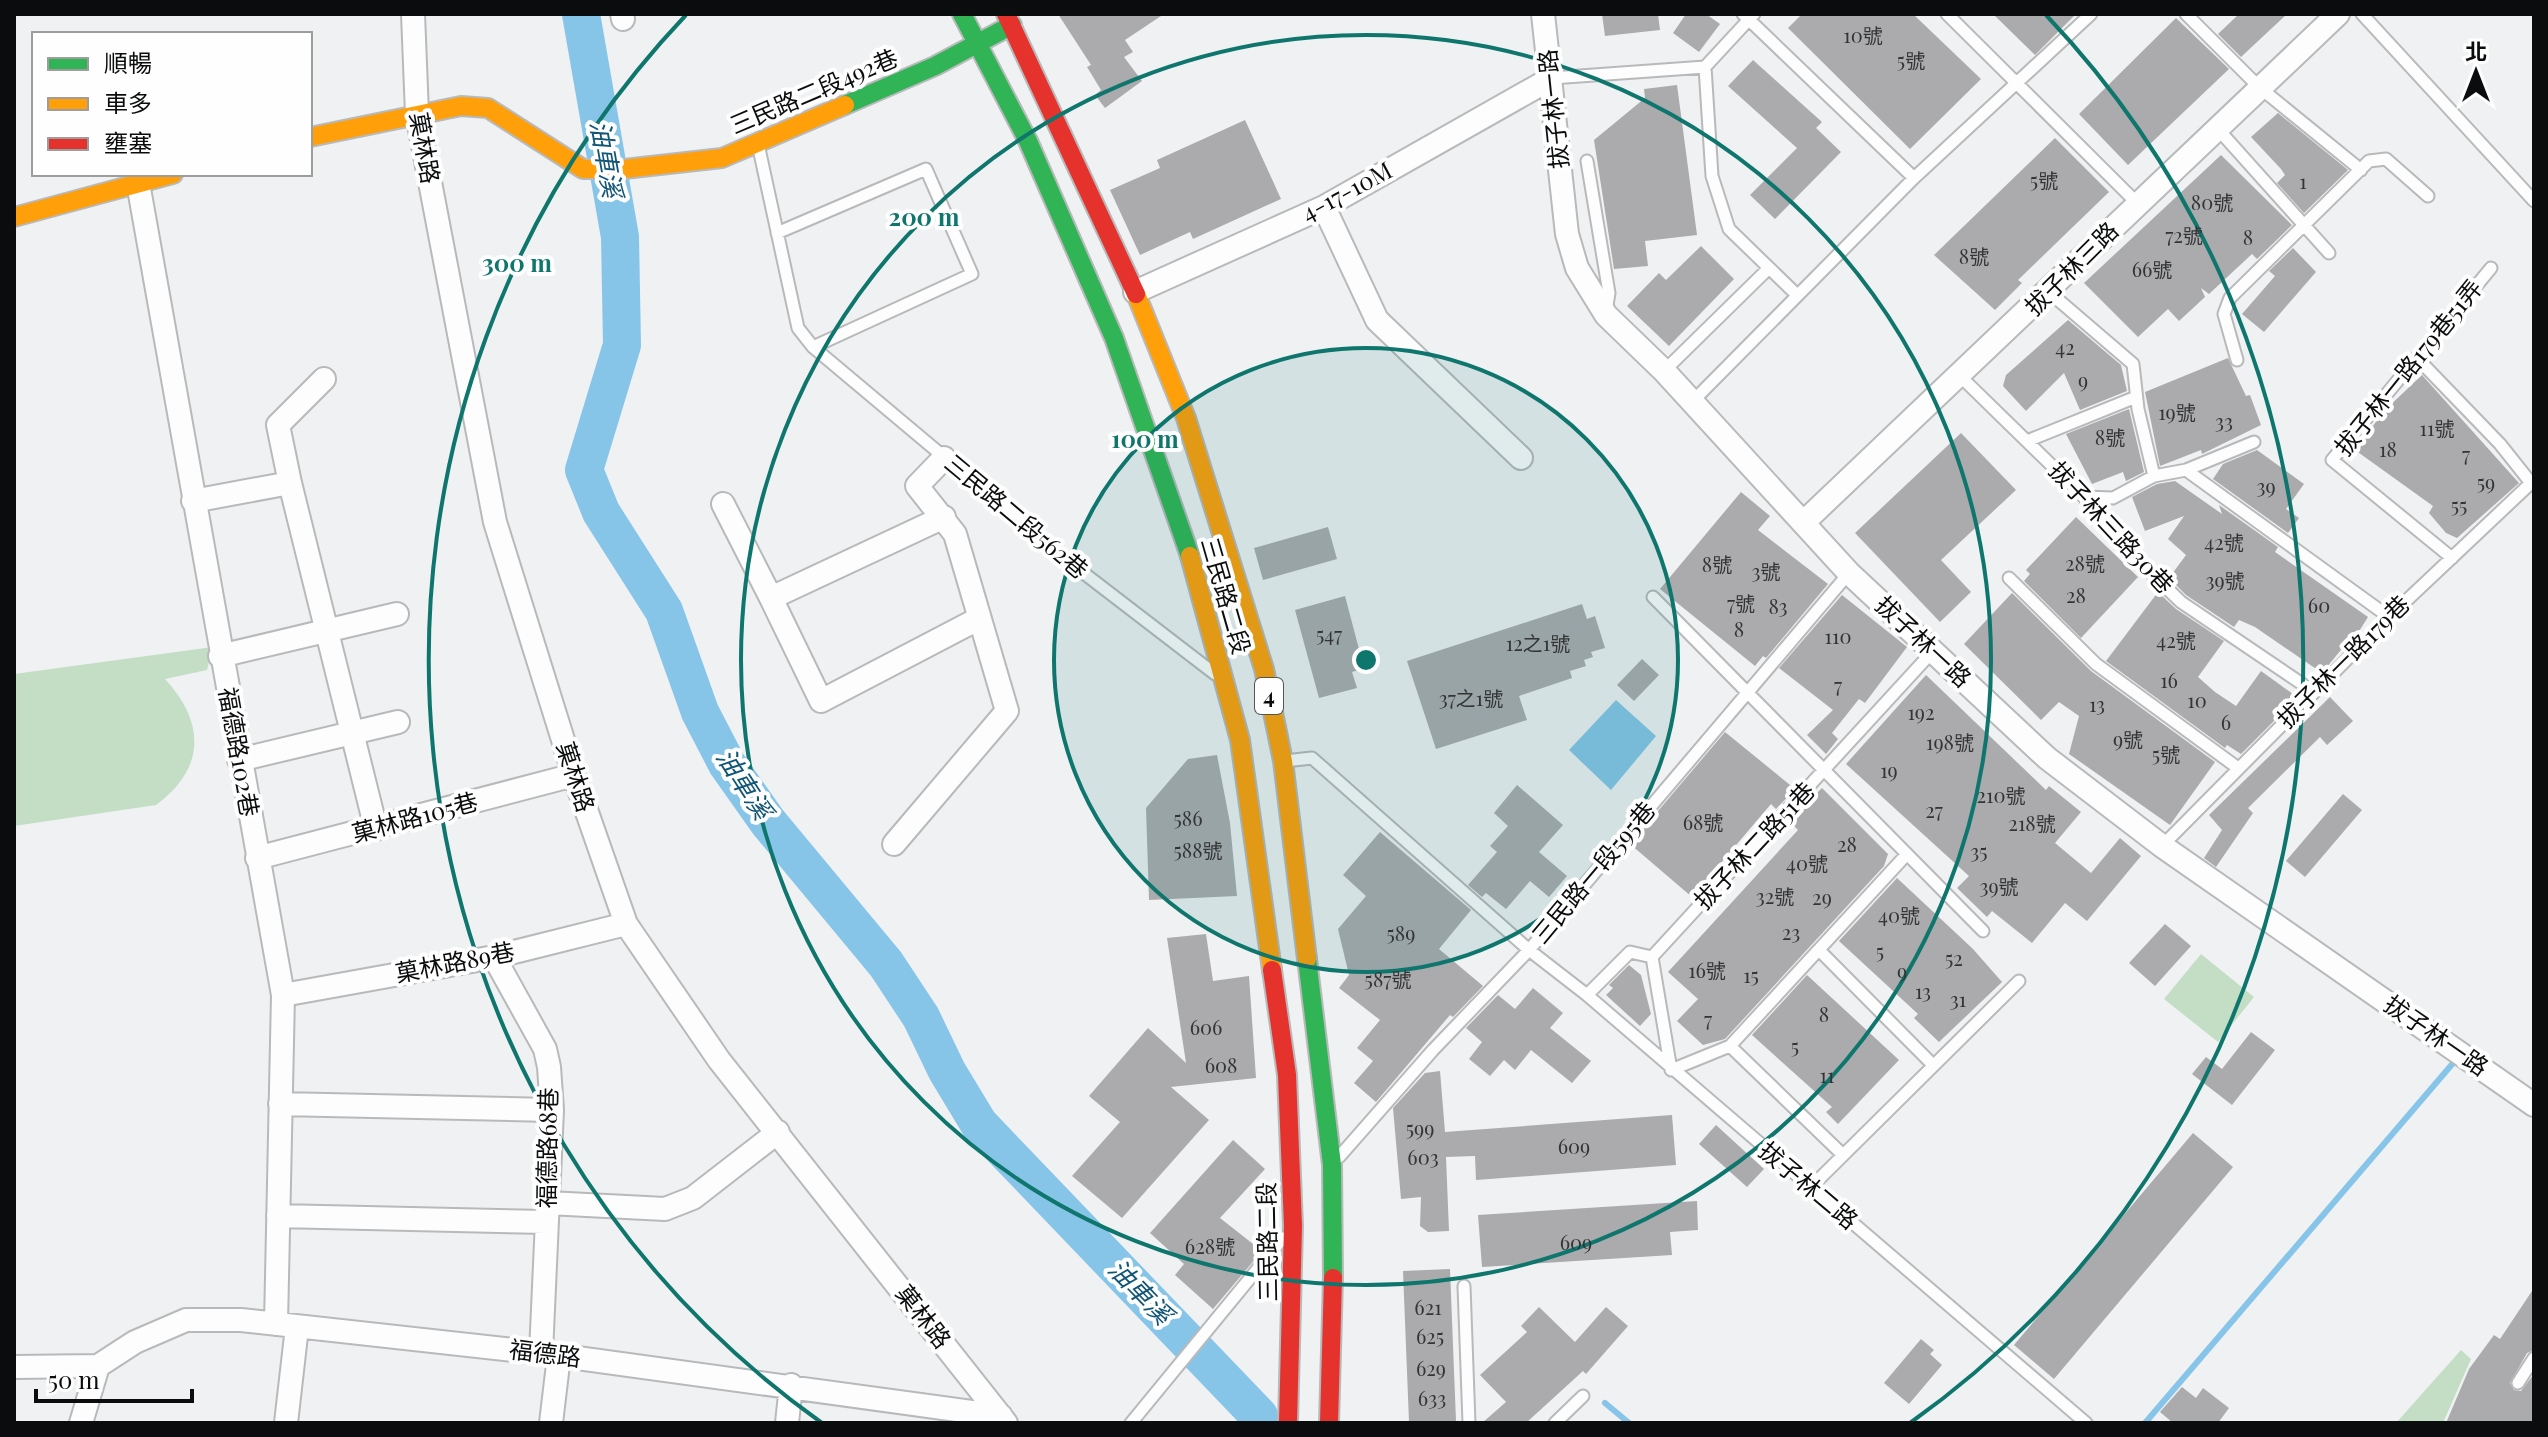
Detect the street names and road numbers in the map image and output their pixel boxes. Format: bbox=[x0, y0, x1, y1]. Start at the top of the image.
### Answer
street label: 三民路二段492巷 bbox=[724, 40, 902, 140]
street label: 拔子林一路 bbox=[1530, 48, 1574, 171]
street label: 菓林路 bbox=[404, 109, 448, 186]
street label: 4-17-10M bbox=[1295, 153, 1397, 227]
street label: 拔子林三路 bbox=[2017, 214, 2124, 321]
street label: 拔子林一路179巷51弄 bbox=[2329, 274, 2489, 462]
street label: 三民路二段562巷 bbox=[939, 446, 1096, 585]
street label: 拔子林三路30巷 bbox=[2043, 454, 2182, 599]
street label: 三民路二段 bbox=[1195, 533, 1259, 658]
street label: 拔子林一路179巷 bbox=[2269, 587, 2416, 734]
street label: 拔子林一路 bbox=[1870, 588, 1979, 693]
road number: 4 bbox=[1255, 678, 1283, 714]
street label: 福德路102巷 bbox=[213, 684, 267, 819]
street label: 菓林路 bbox=[551, 737, 603, 816]
street label: 拔子林二路51巷 bbox=[1686, 774, 1821, 915]
street label: 菓林路105巷 bbox=[348, 784, 481, 848]
street label: 三民路一段595巷 bbox=[1524, 794, 1661, 949]
street label: 菓林路89巷 bbox=[392, 934, 517, 988]
street label: 拔子林一路 bbox=[2379, 987, 2495, 1082]
street label: 福德路68巷 bbox=[529, 1087, 563, 1209]
street label: 拔子林二路 bbox=[1753, 1134, 1866, 1235]
street label: 三民路二段 bbox=[1249, 1182, 1283, 1302]
street label: 菓林路 bbox=[890, 1278, 959, 1354]
street label: 福德路 bbox=[508, 1332, 583, 1372]

